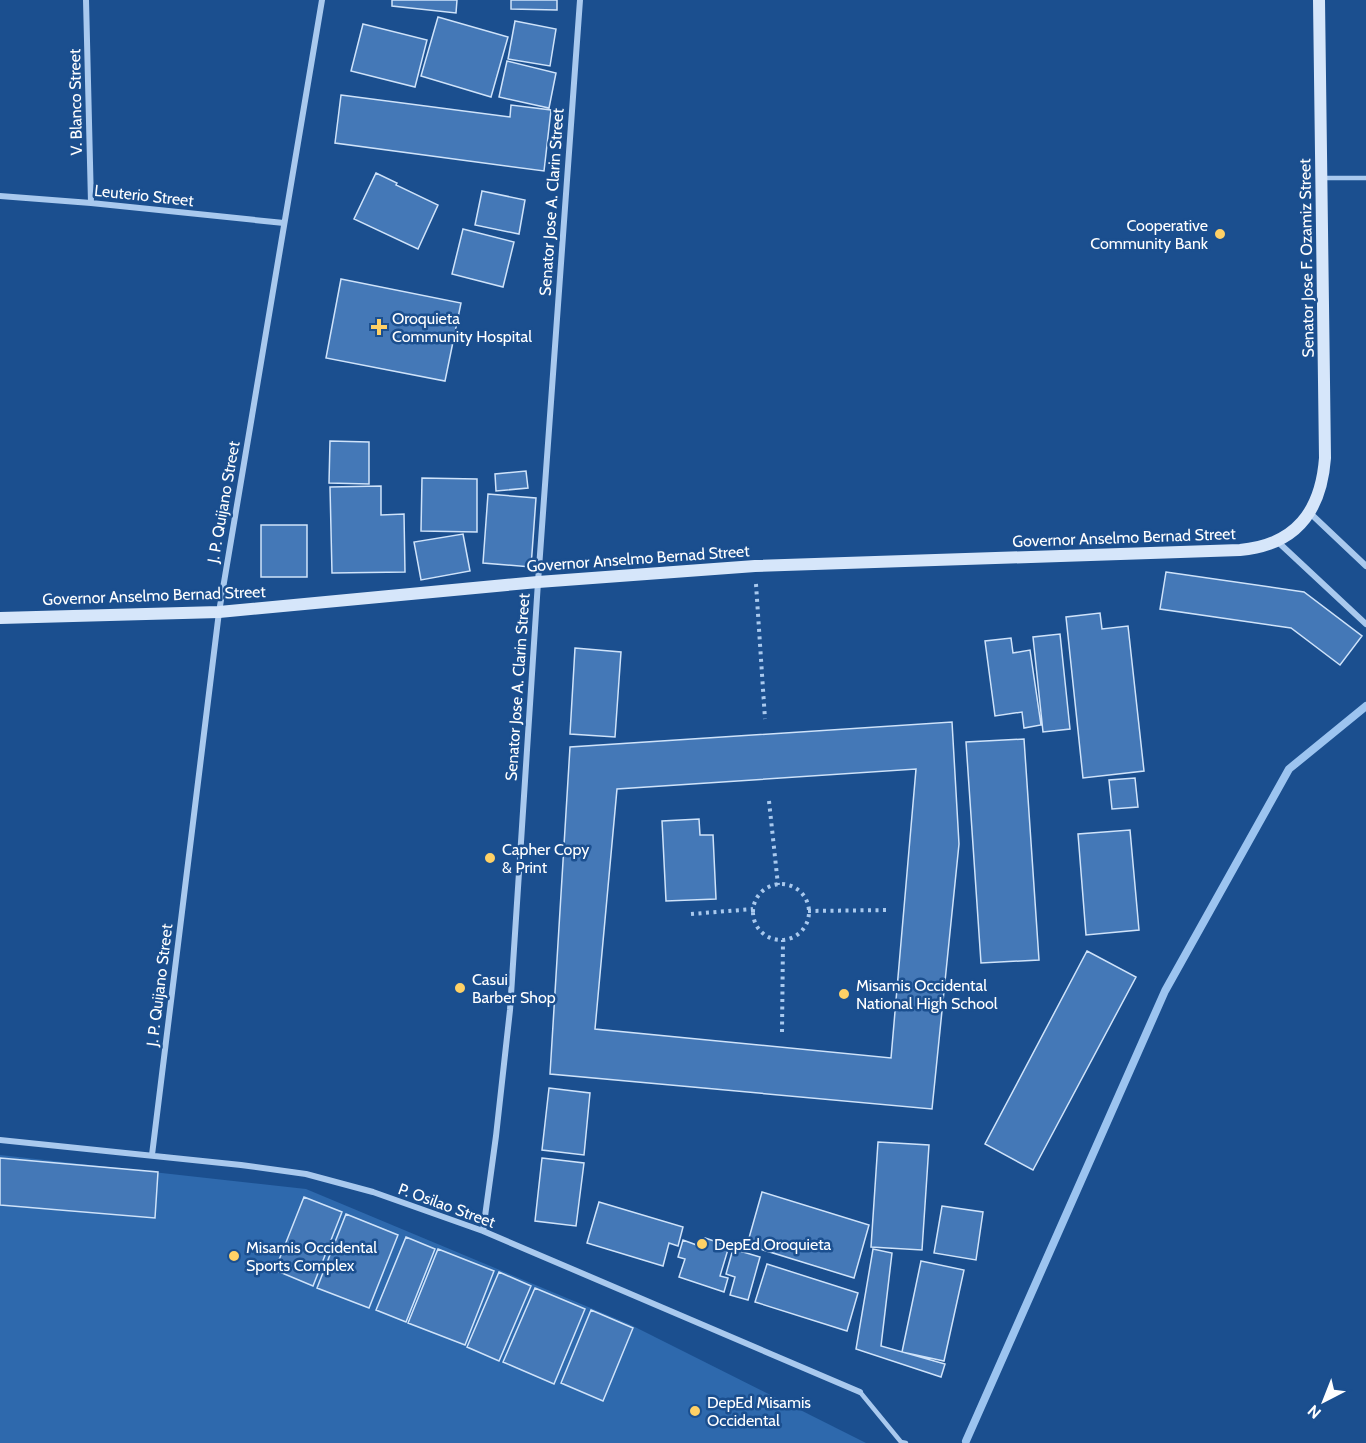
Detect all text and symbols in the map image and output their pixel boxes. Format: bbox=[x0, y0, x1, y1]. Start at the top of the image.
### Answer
street label: V. Blanco Street bbox=[65, 48, 86, 155]
street label: Senator Jose A. Clarin Street bbox=[535, 107, 568, 296]
street label: Senator Jose F. Ozamiz Street bbox=[1295, 158, 1318, 358]
street label: Leuterio Street bbox=[93, 181, 195, 210]
place label: Cooperative Community Bank bbox=[1090, 216, 1209, 253]
marker: Cooperative Community Bank bbox=[1213, 227, 1227, 241]
place label: Oroquieta Community Hospital bbox=[392, 309, 532, 346]
marker: Oroquieta Community Hospital bbox=[370, 318, 388, 336]
street label: J. P. Quijano Street bbox=[203, 439, 244, 565]
street label: Governor Anselmo Bernad Street bbox=[1012, 524, 1237, 551]
street label: Governor Anselmo Bernad Street bbox=[526, 541, 751, 576]
street label: Governor Anselmo Bernad Street bbox=[42, 582, 267, 609]
street label: Senator Jose A. Clarin Street bbox=[501, 592, 534, 781]
place label: Capher Copy & Print bbox=[502, 840, 589, 877]
marker: Capher Copy & Print bbox=[483, 851, 497, 865]
street label: J. P. Quijano Street bbox=[142, 922, 177, 1048]
place label: Casui Barber Shop bbox=[472, 970, 556, 1007]
place label: Misamis Occidental National High School bbox=[856, 976, 998, 1013]
marker: Casui Barber Shop bbox=[453, 981, 467, 995]
marker: Misamis Occidental National High School bbox=[837, 987, 851, 1001]
street label: P. Osilao Street bbox=[396, 1179, 499, 1232]
place label: DepEd Oroquieta bbox=[714, 1235, 832, 1254]
marker: DepEd Oroquieta bbox=[695, 1237, 709, 1251]
place label: Misamis Occidental Sports Complex bbox=[246, 1238, 377, 1275]
marker: Misamis Occidental Sports Complex bbox=[227, 1249, 241, 1263]
north arrow bbox=[1294, 1371, 1354, 1431]
place label: DepEd Misamis Occidental bbox=[707, 1393, 811, 1430]
text: N bbox=[1304, 1401, 1325, 1423]
marker: DepEd Misamis Occidental bbox=[688, 1404, 702, 1418]

